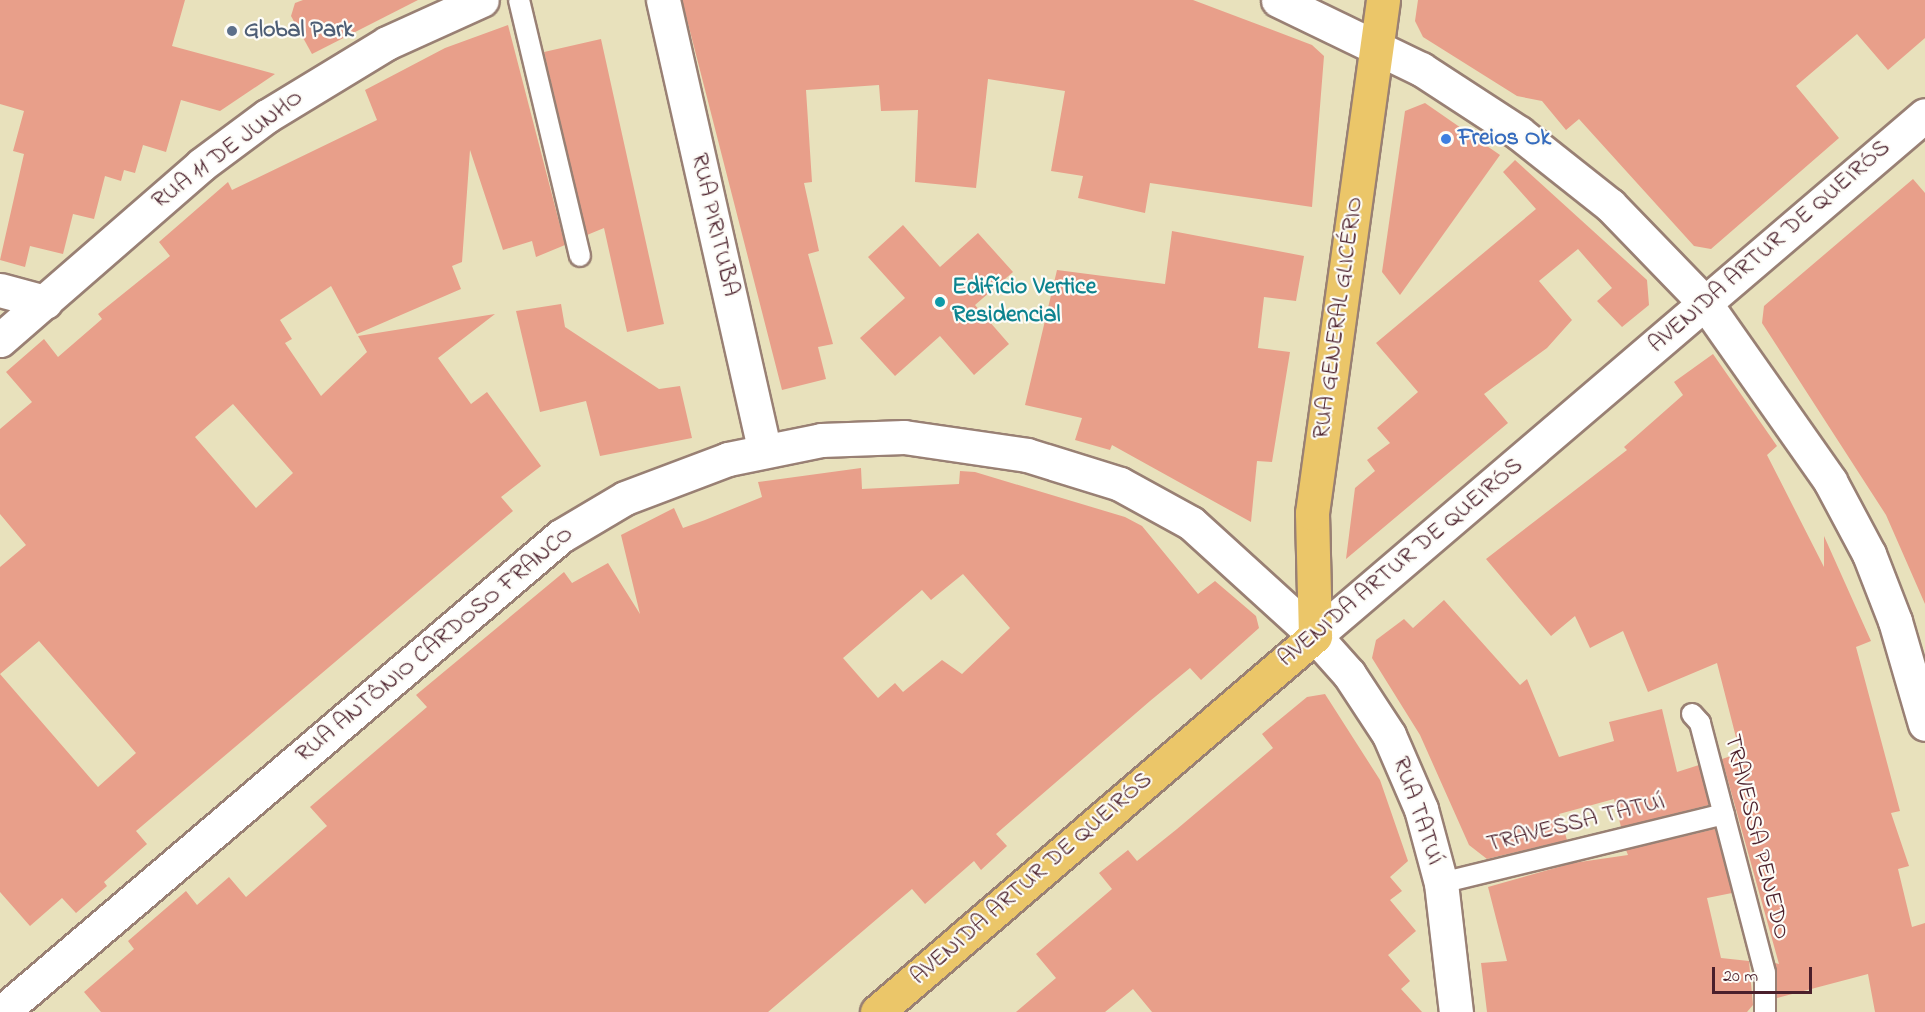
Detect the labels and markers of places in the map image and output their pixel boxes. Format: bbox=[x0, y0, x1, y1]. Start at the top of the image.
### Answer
place label: Global Park bbox=[244, 17, 354, 45]
marker: Global Park bbox=[225, 24, 239, 38]
place label: Freios Ok bbox=[1458, 125, 1551, 153]
marker: Freios Ok bbox=[1439, 132, 1453, 146]
place label: Edifício Vertice Residencial bbox=[952, 274, 1097, 330]
marker: Edifício Vertice Residencial bbox=[933, 295, 947, 309]

